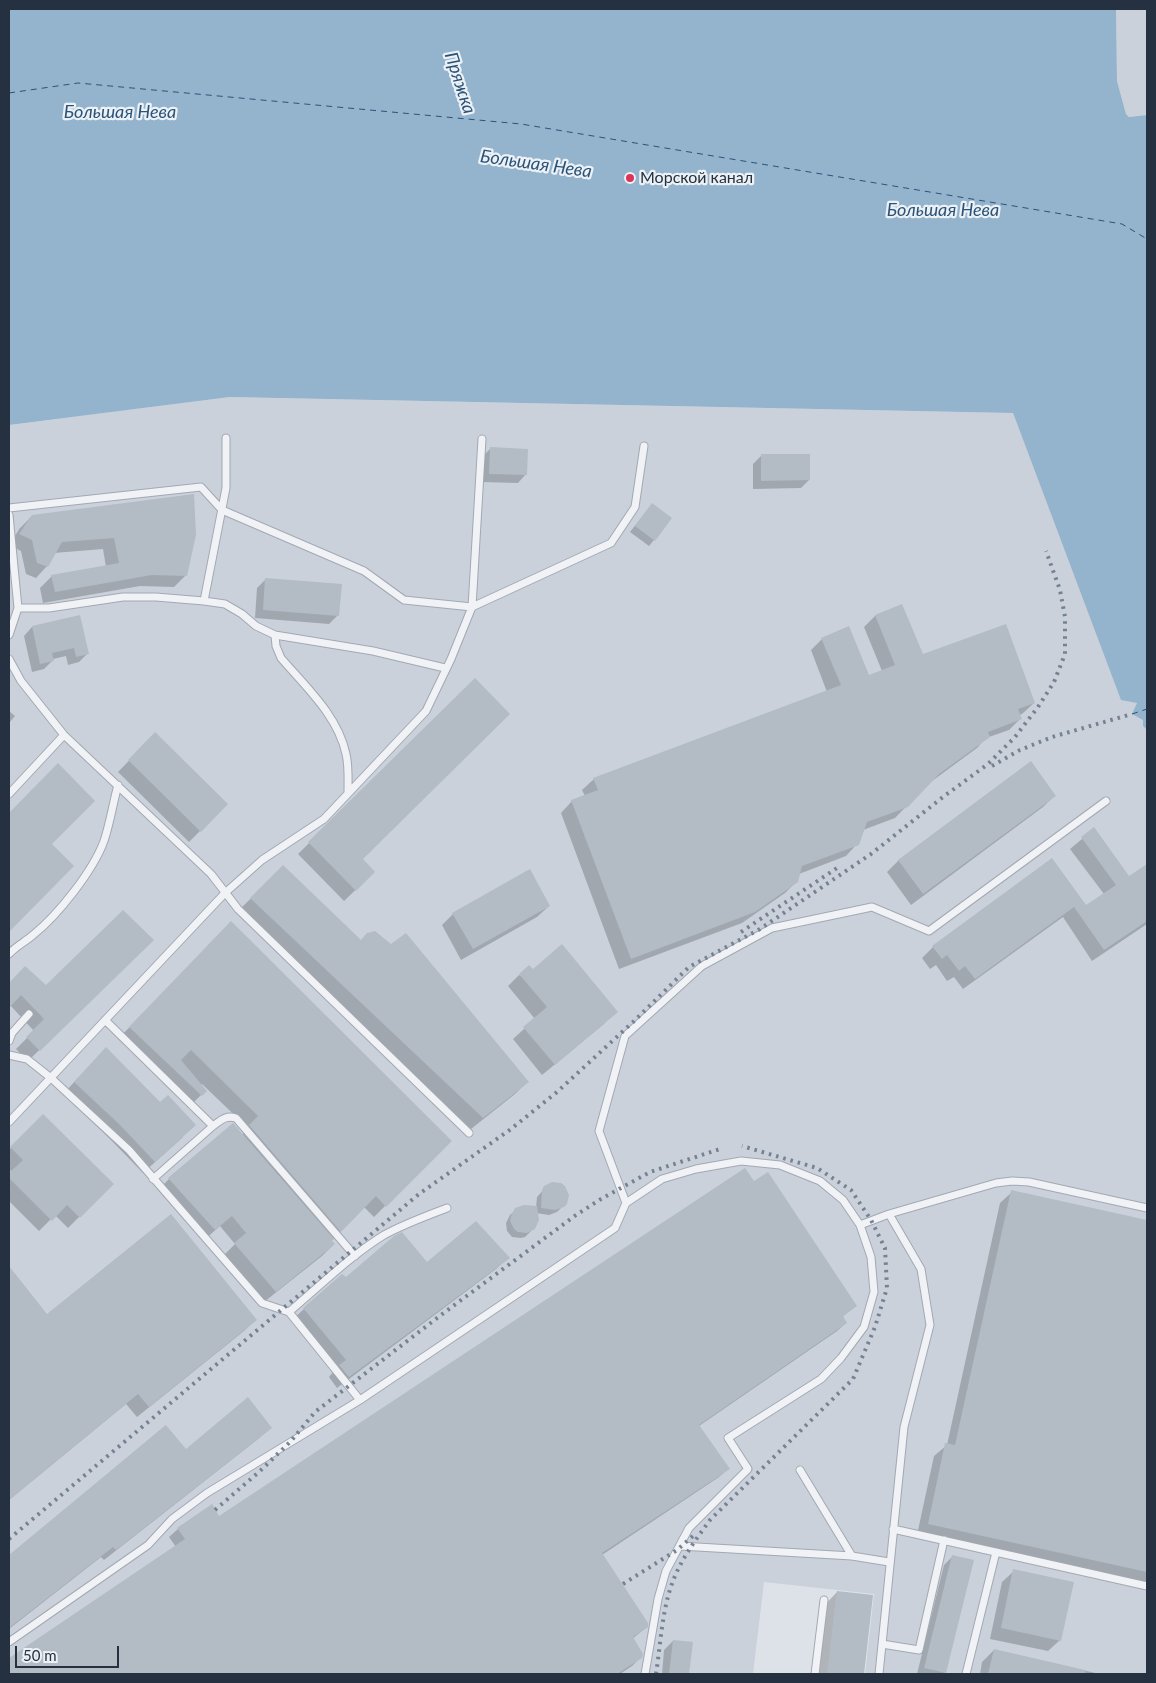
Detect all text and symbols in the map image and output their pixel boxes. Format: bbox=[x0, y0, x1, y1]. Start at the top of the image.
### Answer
water label: Пряжка bbox=[440, 49, 480, 117]
water label: Большая Нева bbox=[64, 101, 176, 123]
water label: Большая Нева bbox=[479, 145, 593, 183]
place label: Морской канал bbox=[640, 168, 753, 188]
marker: Морской канал bbox=[624, 172, 636, 184]
water label: Большая Нева bbox=[887, 199, 999, 221]
scale bar bbox=[18, 1636, 121, 1668]
text: 50 m bbox=[23, 1646, 57, 1664]

